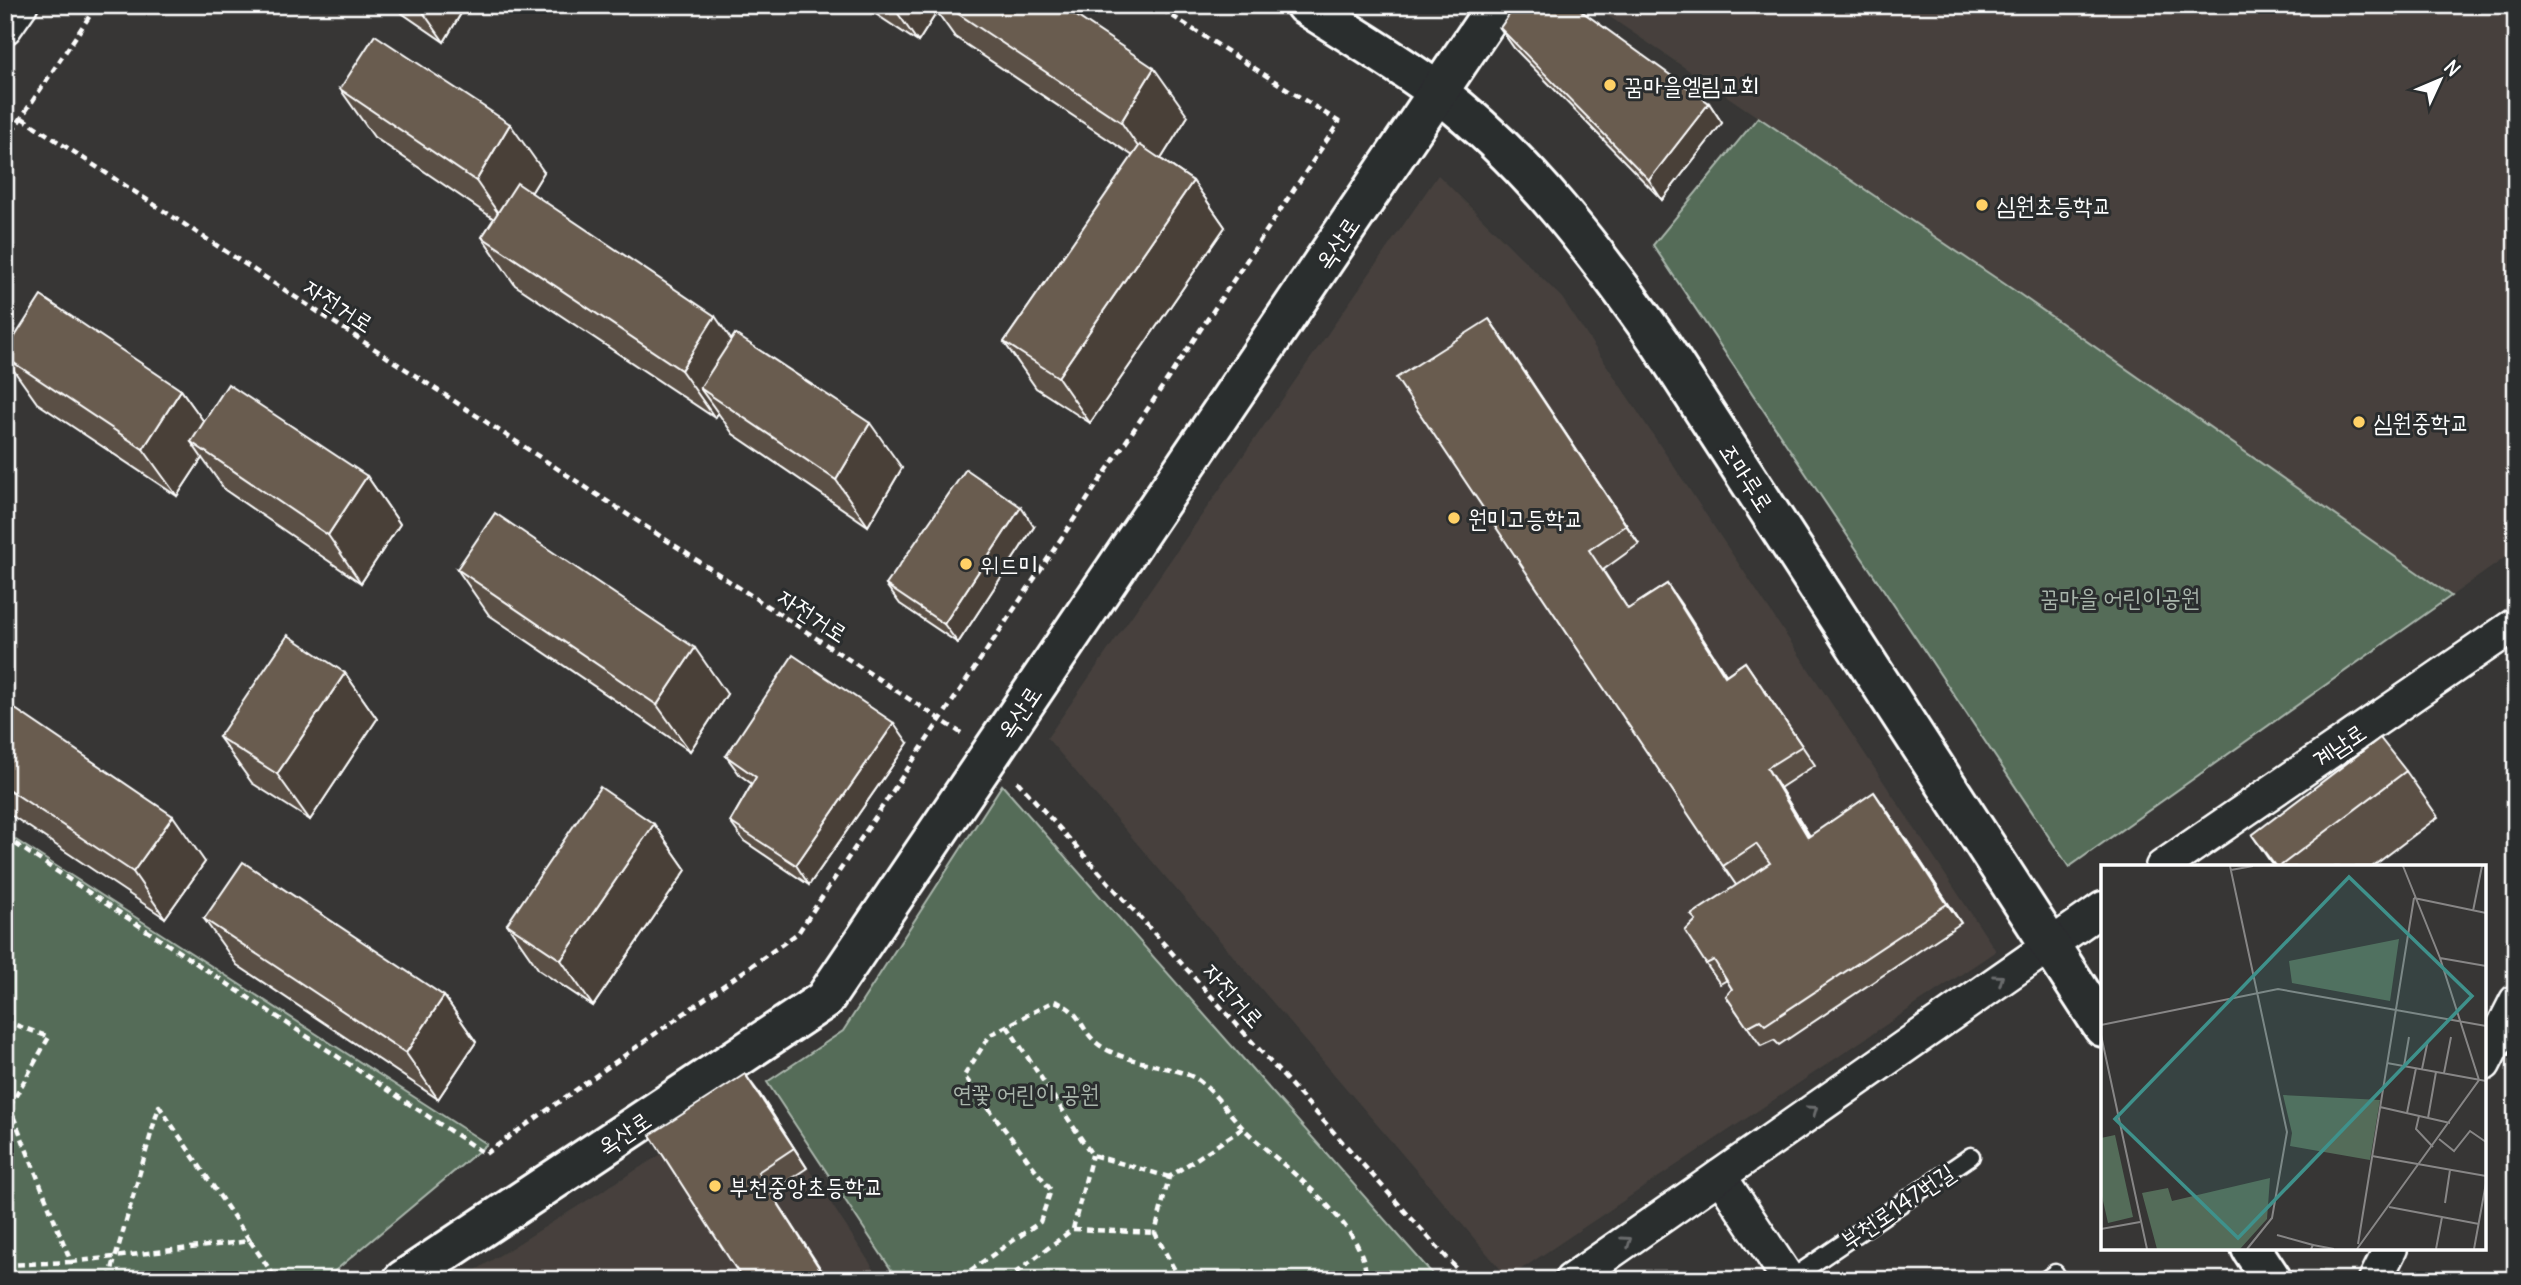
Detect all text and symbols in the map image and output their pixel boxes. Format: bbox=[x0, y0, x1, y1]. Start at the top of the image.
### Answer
north arrow bbox=[2406, 46, 2476, 116]
text: N bbox=[2439, 55, 2465, 81]
place label: 꿈마을엘림교회 bbox=[1624, 70, 1759, 100]
marker: 꿈마을엘림교회 bbox=[1602, 77, 1618, 93]
place label: 심원초등학교 bbox=[1996, 190, 2112, 220]
marker: 심원초등학교 bbox=[1974, 197, 1990, 213]
street label: 옥산로 bbox=[1308, 211, 1366, 275]
street label: 자전거로 bbox=[298, 271, 380, 339]
place label: 심원중학교 bbox=[2373, 407, 2470, 437]
marker: 심원중학교 bbox=[2351, 414, 2367, 430]
street label: 조마루로 bbox=[1713, 436, 1781, 518]
place label: 원미고등학교 bbox=[1468, 503, 1584, 533]
marker: 원미고등학교 bbox=[1446, 510, 1462, 526]
place label: 위드미 bbox=[980, 549, 1038, 579]
marker: 위드미 bbox=[958, 556, 974, 572]
street label: 자전거로 bbox=[772, 581, 854, 649]
park label: 꿈마을 어린이공원 bbox=[2040, 582, 2200, 612]
street label: 옥산로 bbox=[990, 680, 1048, 744]
street label: 계남로 bbox=[2307, 716, 2371, 774]
inset map bbox=[2101, 865, 2486, 1250]
street label: 자전거로 bbox=[1197, 956, 1271, 1034]
one-way arrow bbox=[1991, 975, 2004, 988]
park label: 연꽃 어린이 공원 bbox=[953, 1078, 1099, 1108]
street label: 옥산로 bbox=[592, 1104, 656, 1162]
one-way arrow bbox=[1805, 1106, 1818, 1118]
street label: 부천로147번길 bbox=[1834, 1157, 1960, 1255]
place label: 부천중앙초등학교 bbox=[729, 1171, 884, 1201]
marker: 부천중앙초등학교 bbox=[707, 1178, 723, 1194]
one-way arrow bbox=[1619, 1237, 1632, 1249]

